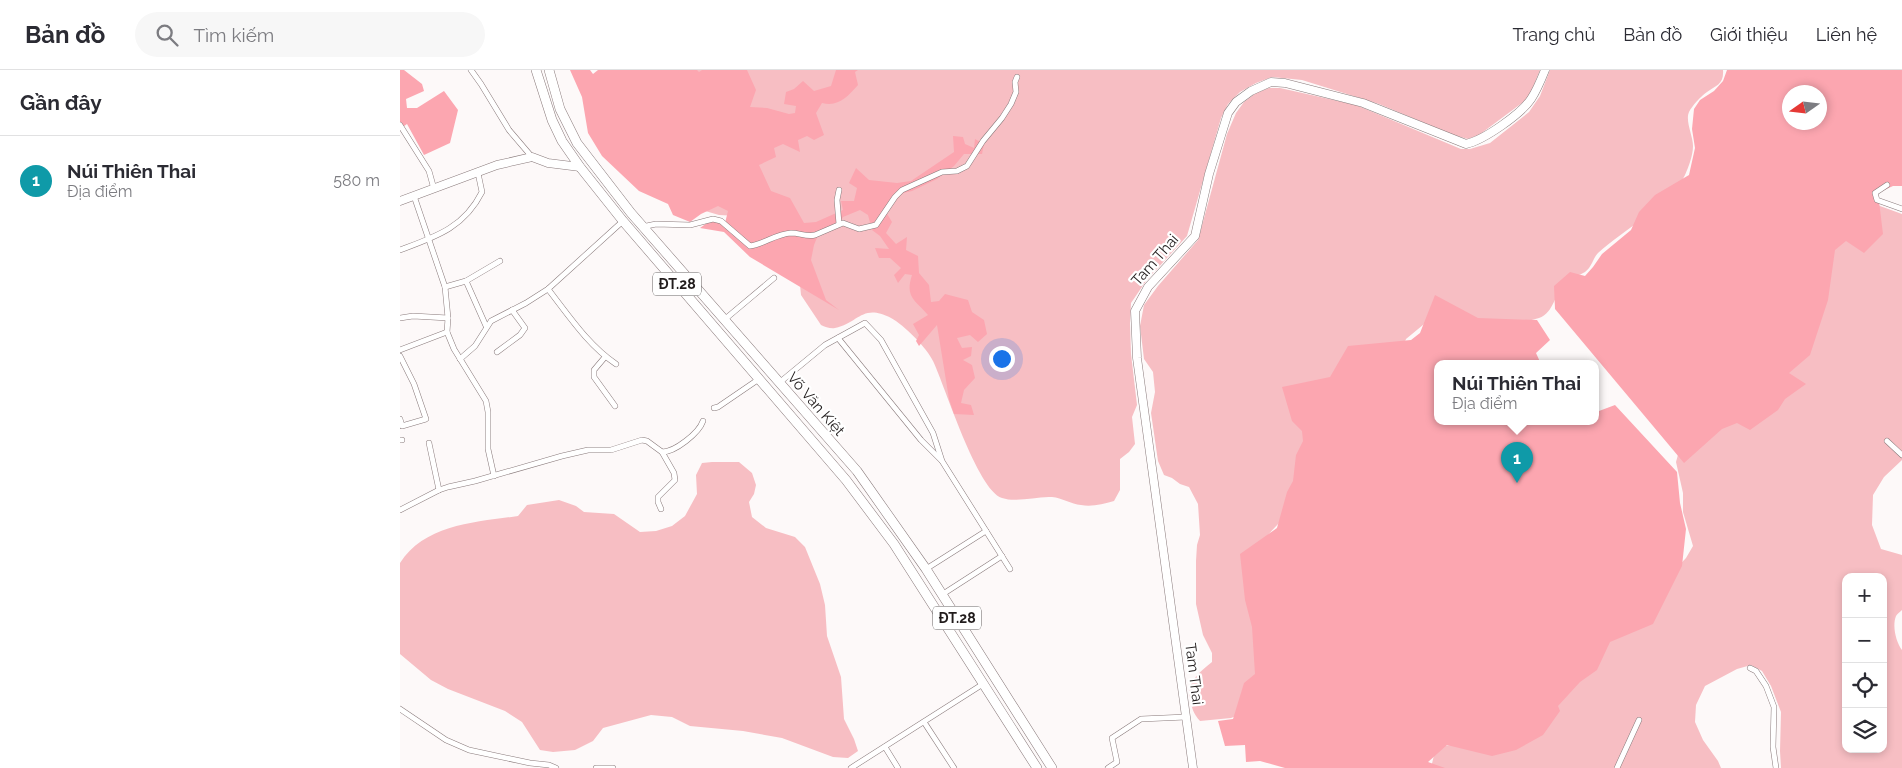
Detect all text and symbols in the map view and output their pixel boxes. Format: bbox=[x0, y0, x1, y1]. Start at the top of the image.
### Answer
search box bbox=[135, 12, 485, 57]
text: Bản đồ bbox=[25, 20, 105, 49]
icon: search bbox=[153, 21, 181, 49]
text: Tìm kiếm bbox=[193, 24, 274, 46]
text: Trang chủ bbox=[1513, 24, 1595, 45]
text: Bản đồ bbox=[1623, 24, 1682, 45]
text: Giới thiệu bbox=[1710, 24, 1788, 45]
text: Liên hệ bbox=[1816, 24, 1877, 45]
north arrow bbox=[1782, 85, 1827, 130]
text: Gần đây bbox=[20, 90, 102, 115]
text: Núi Thiên Thai bbox=[67, 160, 196, 182]
text: 1 bbox=[32, 171, 40, 190]
text: 580 m bbox=[333, 171, 380, 190]
text: Địa điểm bbox=[67, 182, 132, 201]
street label: Tam Thai bbox=[1128, 231, 1182, 289]
road number: ĐT.28 bbox=[653, 272, 701, 295]
your location bbox=[989, 346, 1015, 372]
popup bbox=[1434, 360, 1599, 425]
street label: Võ Văn Kiệt bbox=[784, 369, 848, 439]
text: Núi Thiên Thai bbox=[1452, 372, 1581, 394]
text: Địa điểm bbox=[1452, 394, 1517, 413]
pin: 1 bbox=[1501, 442, 1533, 483]
map controls bbox=[1842, 573, 1887, 753]
button: + bbox=[1842, 573, 1887, 618]
road number: ĐT.28 bbox=[933, 606, 981, 630]
button: − bbox=[1842, 618, 1887, 663]
street label: Tam Thai bbox=[1181, 642, 1207, 706]
button: locate bbox=[1842, 663, 1887, 708]
button: layers bbox=[1842, 708, 1887, 753]

